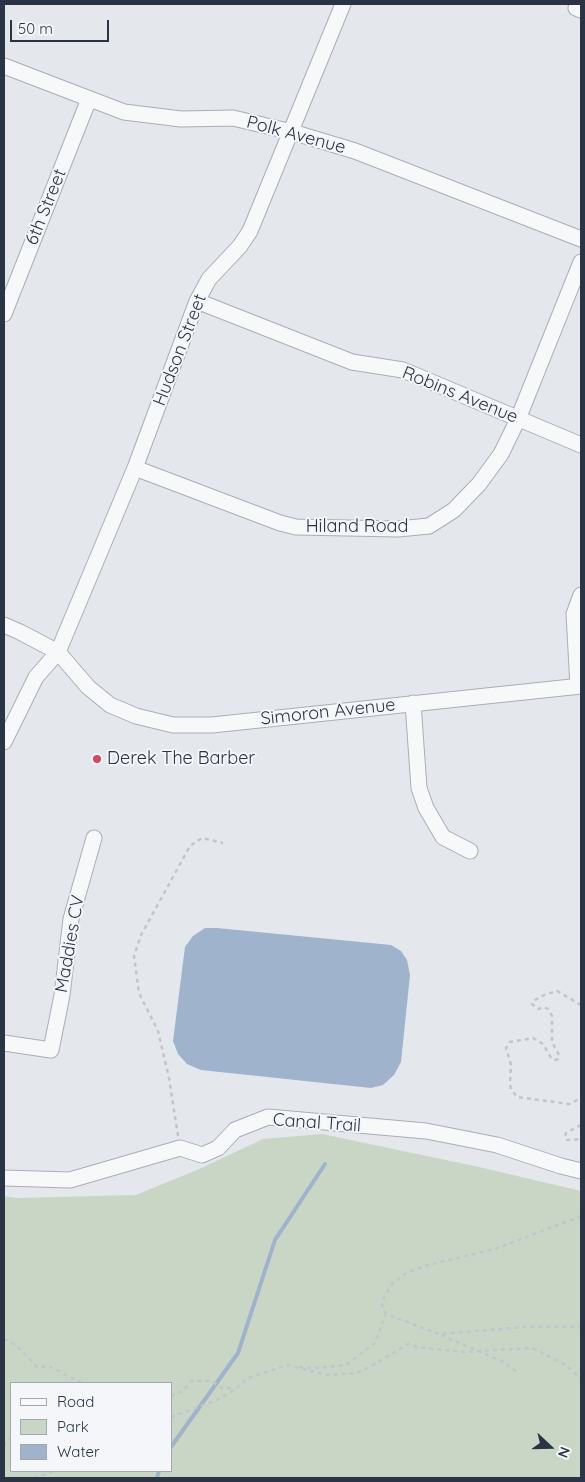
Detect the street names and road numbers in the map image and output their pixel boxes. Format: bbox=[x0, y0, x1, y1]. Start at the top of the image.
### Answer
street label: Polk Avenue bbox=[244, 111, 348, 159]
street label: 6th Street bbox=[21, 166, 71, 248]
street label: Hudson Street bbox=[149, 291, 211, 409]
street label: Robins Avenue bbox=[399, 362, 521, 428]
street label: Hiland Road bbox=[306, 516, 408, 538]
street label: Simoron Avenue bbox=[259, 694, 397, 730]
street label: Maddies CV bbox=[51, 894, 89, 994]
street label: Canal Trail bbox=[272, 1109, 362, 1137]

